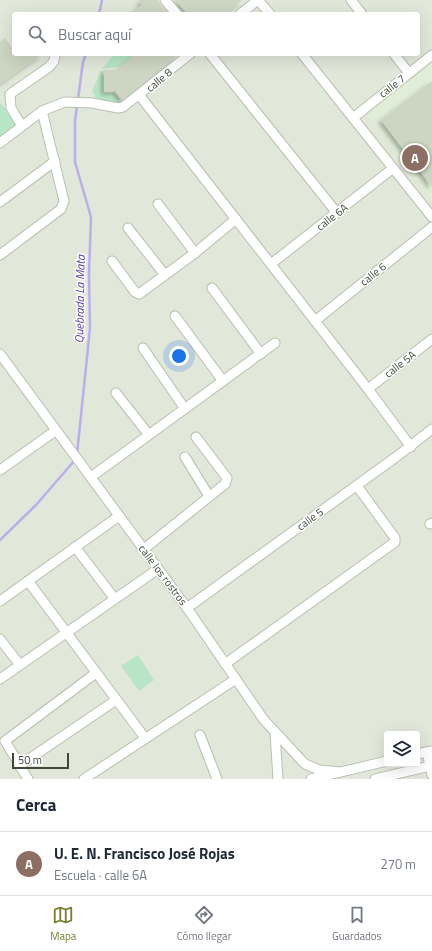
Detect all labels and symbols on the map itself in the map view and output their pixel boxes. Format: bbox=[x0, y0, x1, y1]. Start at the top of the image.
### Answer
street label: calle 8 bbox=[143, 64, 175, 96]
street label: calle 7 bbox=[375, 71, 409, 101]
pin: A bbox=[402, 143, 428, 173]
street label: calle 6A bbox=[313, 199, 351, 234]
water label: Quebrada La Mata bbox=[69, 254, 90, 343]
street label: calle 6 bbox=[356, 258, 390, 290]
your location bbox=[169, 346, 189, 366]
street label: calle 5A bbox=[381, 346, 419, 381]
street label: calle 5 bbox=[293, 504, 327, 534]
street label: calle los rostros bbox=[135, 541, 191, 609]
scale bar bbox=[12, 751, 69, 770]

